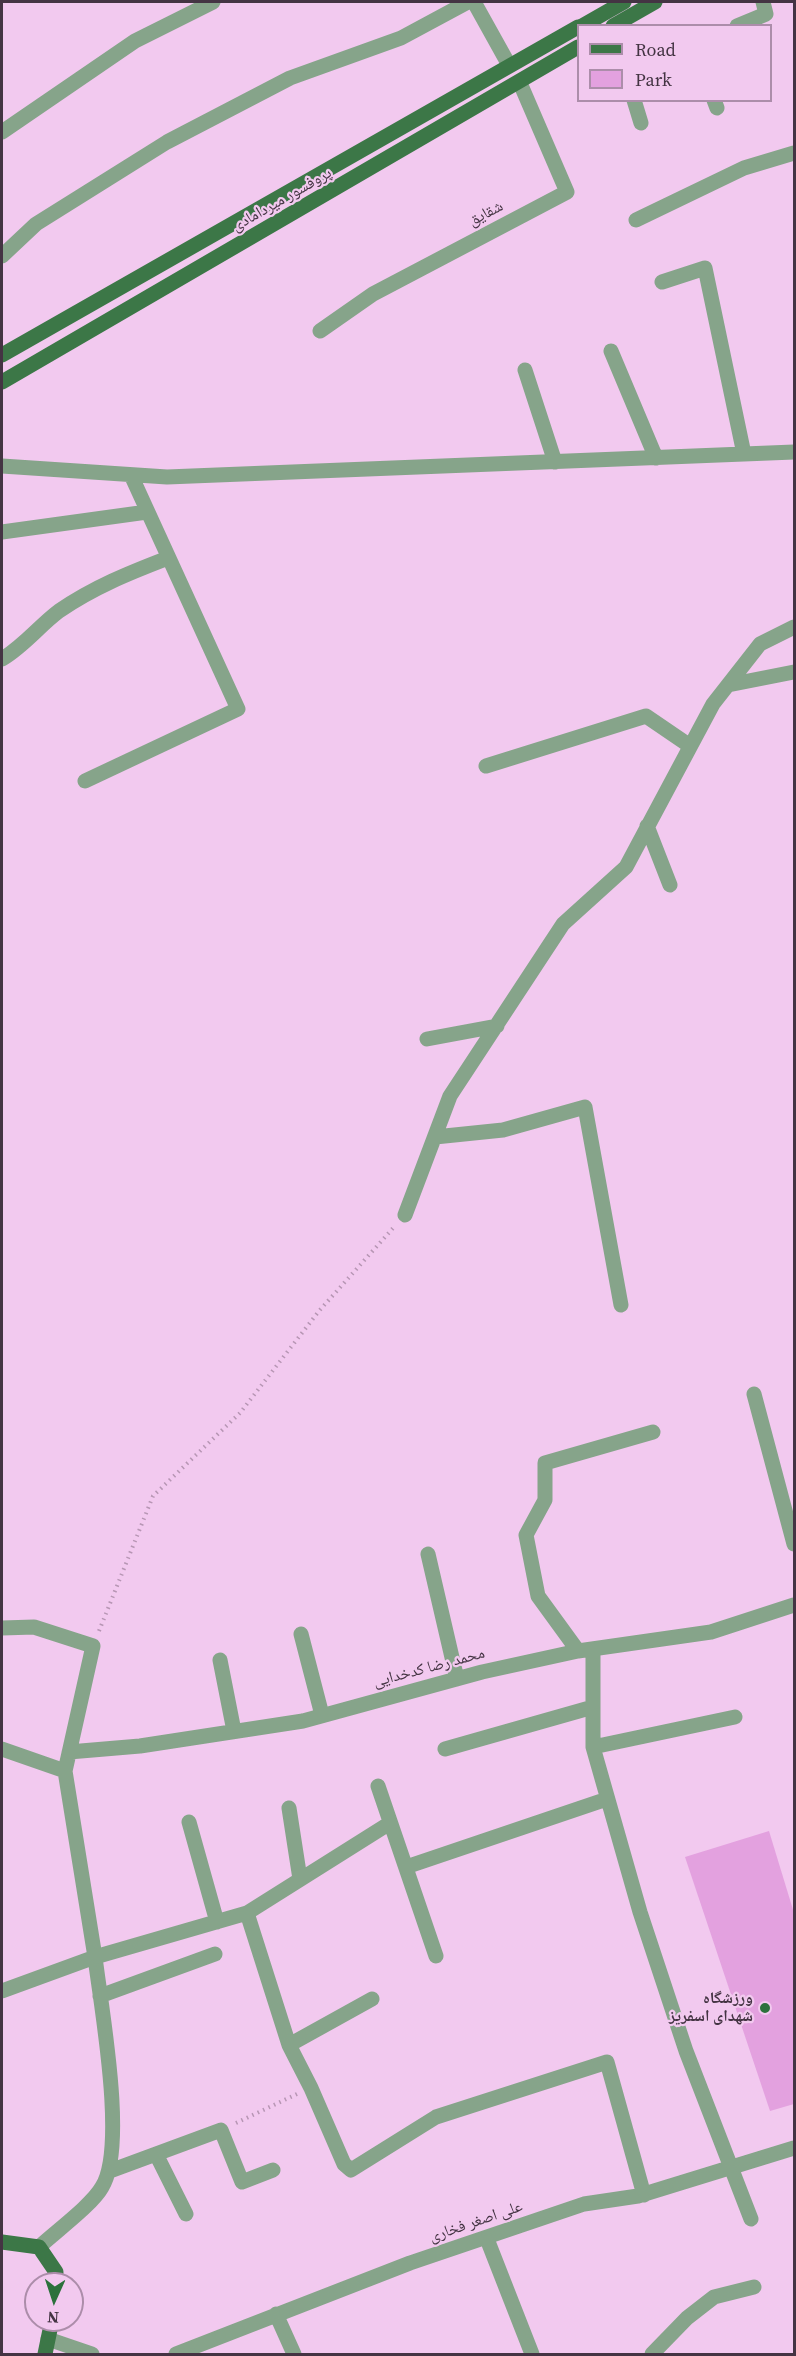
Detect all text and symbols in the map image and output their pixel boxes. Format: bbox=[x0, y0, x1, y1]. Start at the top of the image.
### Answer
legend bbox=[577, 24, 772, 102]
text: Road bbox=[635, 37, 676, 62]
text: Park bbox=[635, 67, 672, 92]
street label: پروفسور میردامادی bbox=[229, 164, 335, 236]
street label: شقایق bbox=[465, 197, 507, 231]
street label: محمد رضا کدخدایی bbox=[371, 1644, 487, 1692]
place label: ورزشگاه شهدای اسفریز bbox=[669, 1989, 753, 2027]
marker: ورزشگاه شهدای اسفریز bbox=[758, 2001, 772, 2015]
street label: علی اصغر فخاری bbox=[427, 2197, 525, 2247]
north arrow bbox=[24, 2272, 84, 2332]
text: N bbox=[47, 2307, 60, 2329]

